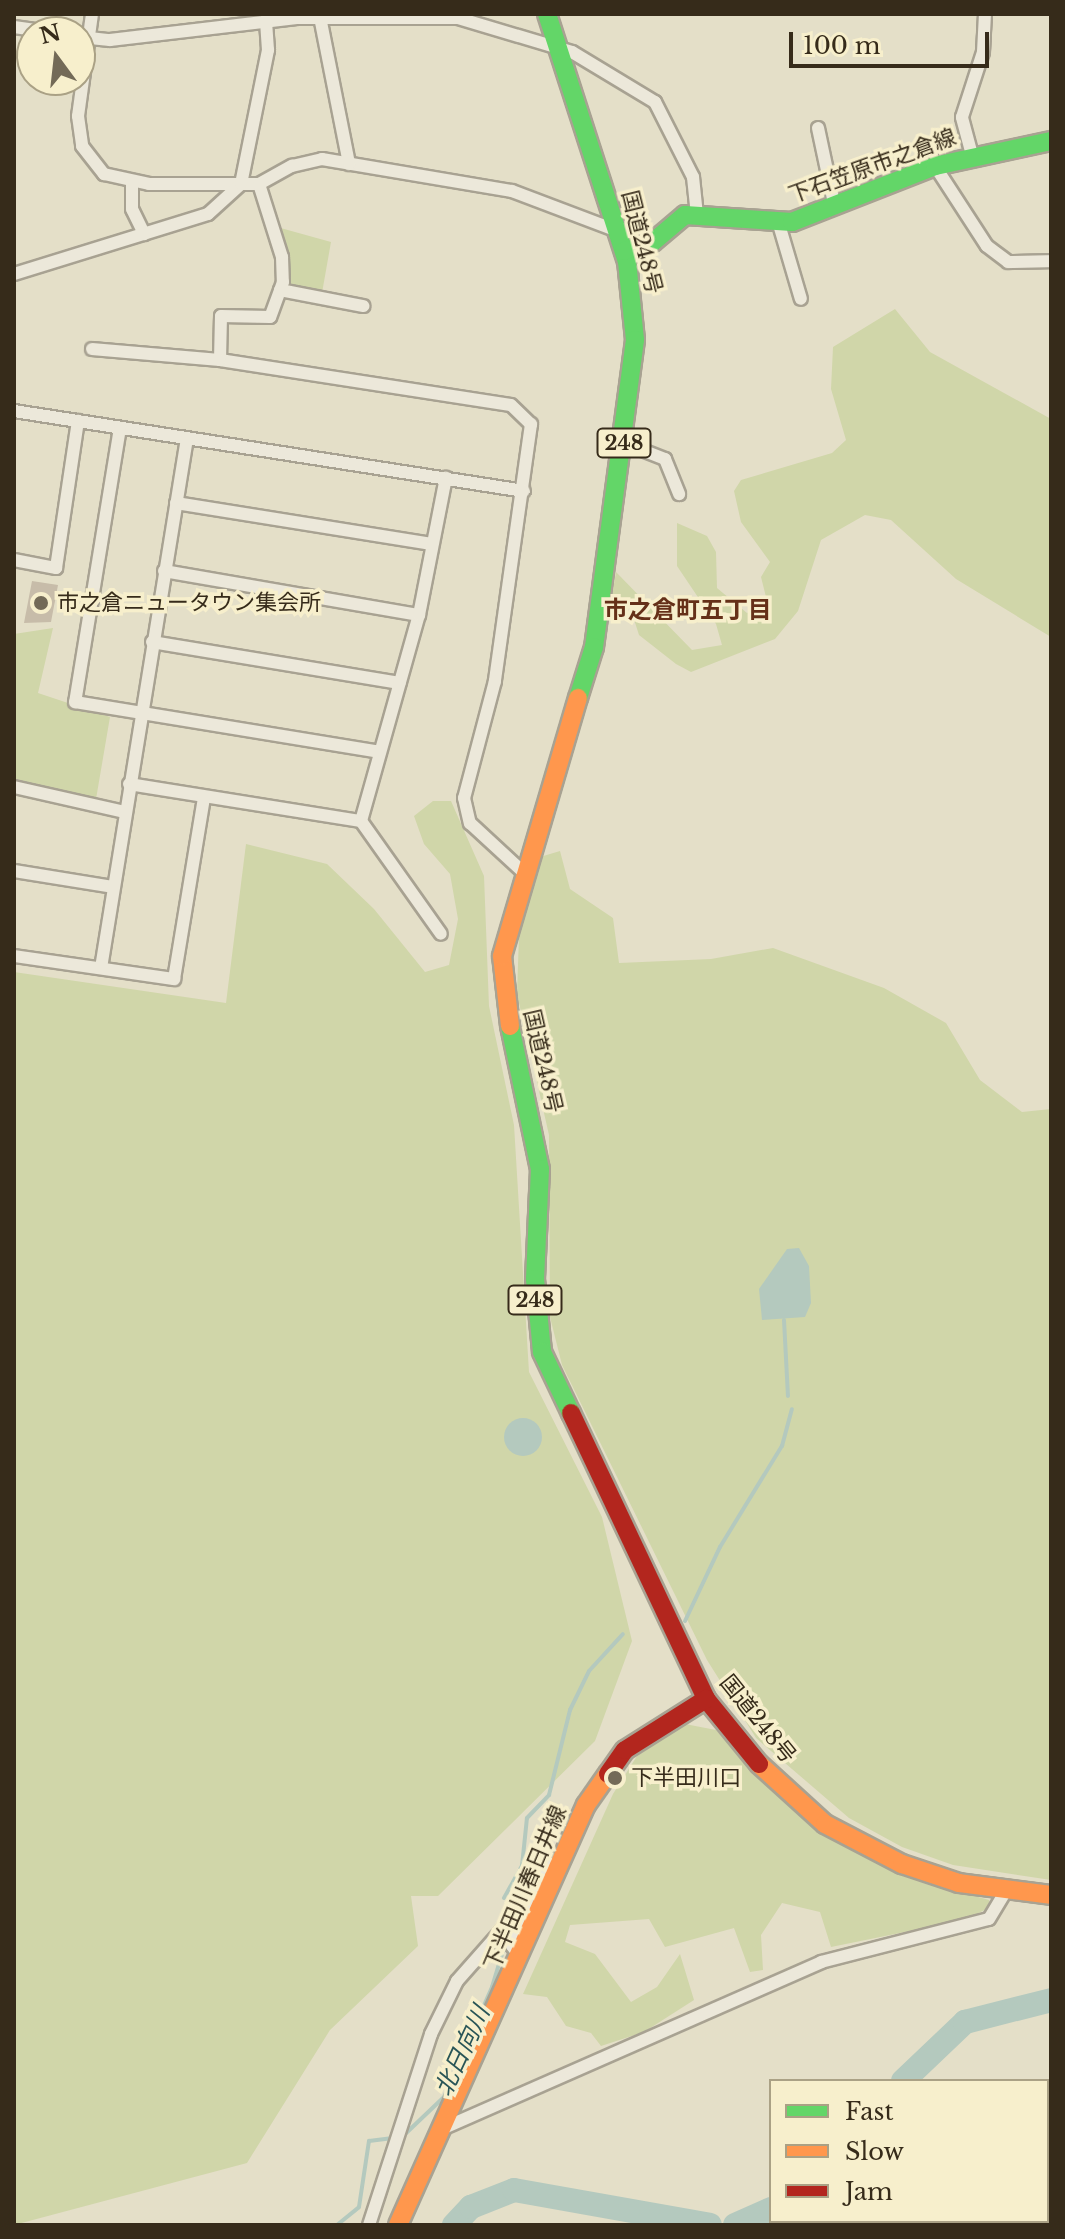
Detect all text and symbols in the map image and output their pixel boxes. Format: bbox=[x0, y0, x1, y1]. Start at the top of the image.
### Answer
north arrow bbox=[16, 16, 96, 96]
scale bar bbox=[793, 16, 993, 66]
text: N bbox=[37, 19, 64, 50]
text: 100 m bbox=[803, 31, 881, 60]
street label: 下石笠原市之倉線 bbox=[785, 123, 959, 209]
street label: 国道248号 bbox=[616, 188, 668, 296]
road number: 248 bbox=[596, 427, 652, 459]
place label: 市之倉ニュータウン集会所 bbox=[57, 590, 321, 616]
marker: 市之倉ニュータウン集会所 bbox=[32, 594, 50, 612]
district label: 市之倉町五丁目 bbox=[604, 596, 772, 624]
street label: 国道248号 bbox=[518, 1007, 568, 1115]
road number: 248 bbox=[507, 1284, 563, 1316]
street label: 国道248号 bbox=[714, 1670, 802, 1768]
place label: 下半田川口 bbox=[631, 1765, 741, 1791]
marker: 下半田川口 bbox=[606, 1769, 624, 1787]
street label: 下半田川春日井線 bbox=[478, 1802, 572, 1974]
water label: 北日向川 bbox=[429, 2001, 495, 2101]
legend bbox=[769, 2079, 1049, 2223]
text: Fast bbox=[845, 2097, 893, 2126]
text: Slow bbox=[845, 2137, 904, 2166]
text: Jam bbox=[845, 2177, 893, 2206]

